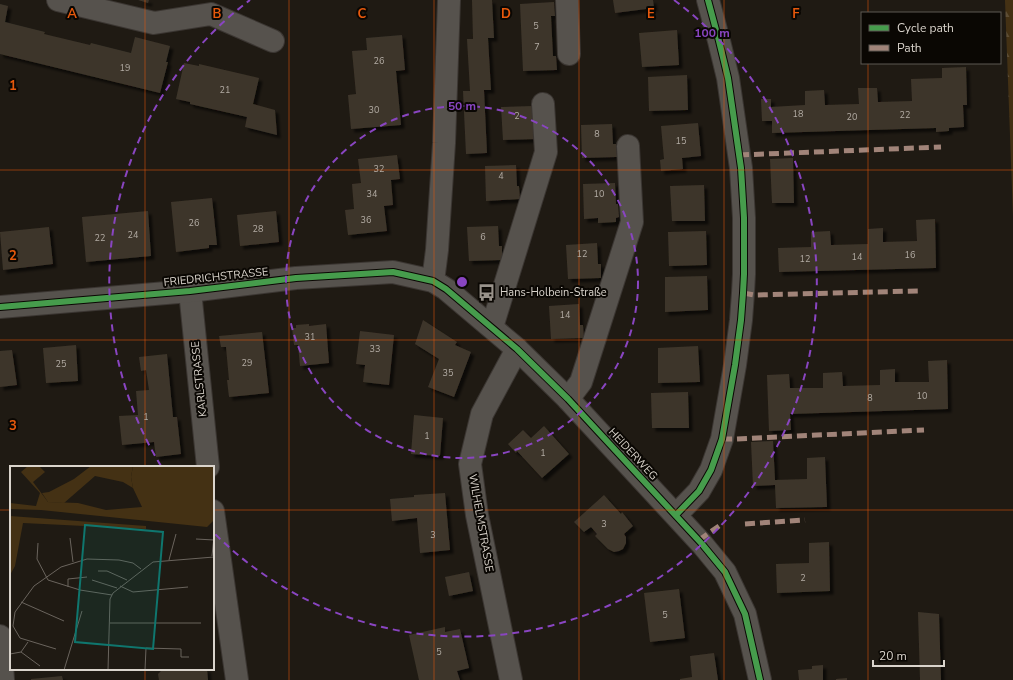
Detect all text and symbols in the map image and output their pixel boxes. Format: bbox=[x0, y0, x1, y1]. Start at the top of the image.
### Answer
text: A bbox=[67, 5, 77, 23]
text: B bbox=[213, 5, 222, 23]
text: C bbox=[358, 5, 367, 23]
text: D bbox=[501, 5, 511, 23]
text: E bbox=[647, 5, 655, 23]
text: F bbox=[792, 5, 800, 23]
legend bbox=[861, 12, 1001, 64]
house number: 5 bbox=[533, 20, 539, 32]
text: Cycle path bbox=[897, 20, 954, 36]
text: 100 m bbox=[694, 25, 730, 41]
text: Path bbox=[897, 40, 922, 56]
house number: 7 bbox=[534, 41, 540, 53]
house number: 26 bbox=[374, 55, 384, 67]
house number: 19 bbox=[120, 62, 130, 74]
text: 1 bbox=[9, 77, 17, 95]
house number: 21 bbox=[220, 84, 230, 96]
text: 50 m bbox=[448, 98, 476, 114]
house number: 30 bbox=[369, 104, 379, 116]
house number: 18 bbox=[793, 108, 803, 120]
house number: 22 bbox=[900, 109, 910, 121]
house number: 2 bbox=[514, 110, 520, 122]
house number: 20 bbox=[847, 111, 857, 123]
house number: 8 bbox=[594, 128, 600, 140]
house number: 15 bbox=[676, 135, 686, 147]
house number: 32 bbox=[374, 163, 384, 175]
house number: 4 bbox=[498, 170, 504, 182]
house number: 34 bbox=[367, 188, 378, 200]
house number: 10 bbox=[594, 188, 604, 200]
house number: 36 bbox=[361, 214, 371, 226]
house number: 26 bbox=[189, 217, 199, 229]
house number: 28 bbox=[253, 223, 263, 235]
house number: 24 bbox=[128, 229, 139, 241]
house number: 6 bbox=[480, 231, 486, 243]
house number: 22 bbox=[95, 232, 105, 244]
text: 2 bbox=[9, 247, 17, 265]
house number: 12 bbox=[577, 248, 587, 260]
house number: 16 bbox=[905, 249, 915, 261]
house number: 14 bbox=[852, 251, 863, 263]
house number: 12 bbox=[800, 253, 810, 265]
street label: FRIEDRICHSTRASSE bbox=[163, 264, 269, 290]
centre of rings bbox=[455, 275, 469, 289]
bus stop icon: Hans-Holbein-Straße bbox=[477, 282, 497, 302]
place label: Hans-Holbein-Straße bbox=[500, 285, 607, 300]
house number: 14 bbox=[560, 309, 571, 321]
house number: 31 bbox=[305, 331, 315, 343]
street label: KARLSTRASSE bbox=[188, 340, 210, 418]
house number: 33 bbox=[370, 343, 380, 355]
house number: 29 bbox=[242, 357, 252, 369]
house number: 25 bbox=[56, 358, 66, 370]
house number: 35 bbox=[443, 367, 453, 379]
house number: 10 bbox=[917, 390, 927, 402]
house number: 8 bbox=[867, 392, 873, 404]
house number: 1 bbox=[143, 411, 149, 423]
text: 3 bbox=[9, 417, 17, 435]
street label: HEIDERWEG bbox=[605, 425, 661, 483]
house number: 1 bbox=[424, 430, 430, 442]
house number: 1 bbox=[540, 447, 546, 459]
inset map bbox=[10, 466, 214, 670]
street label: WILHELMSTRASSE bbox=[465, 473, 497, 573]
house number: 3 bbox=[601, 518, 607, 530]
house number: 3 bbox=[430, 529, 436, 541]
house number: 2 bbox=[800, 572, 806, 584]
house number: 5 bbox=[662, 609, 668, 621]
scale bar bbox=[873, 642, 944, 668]
house number: 5 bbox=[436, 646, 442, 658]
text: 20 m bbox=[879, 648, 907, 664]

